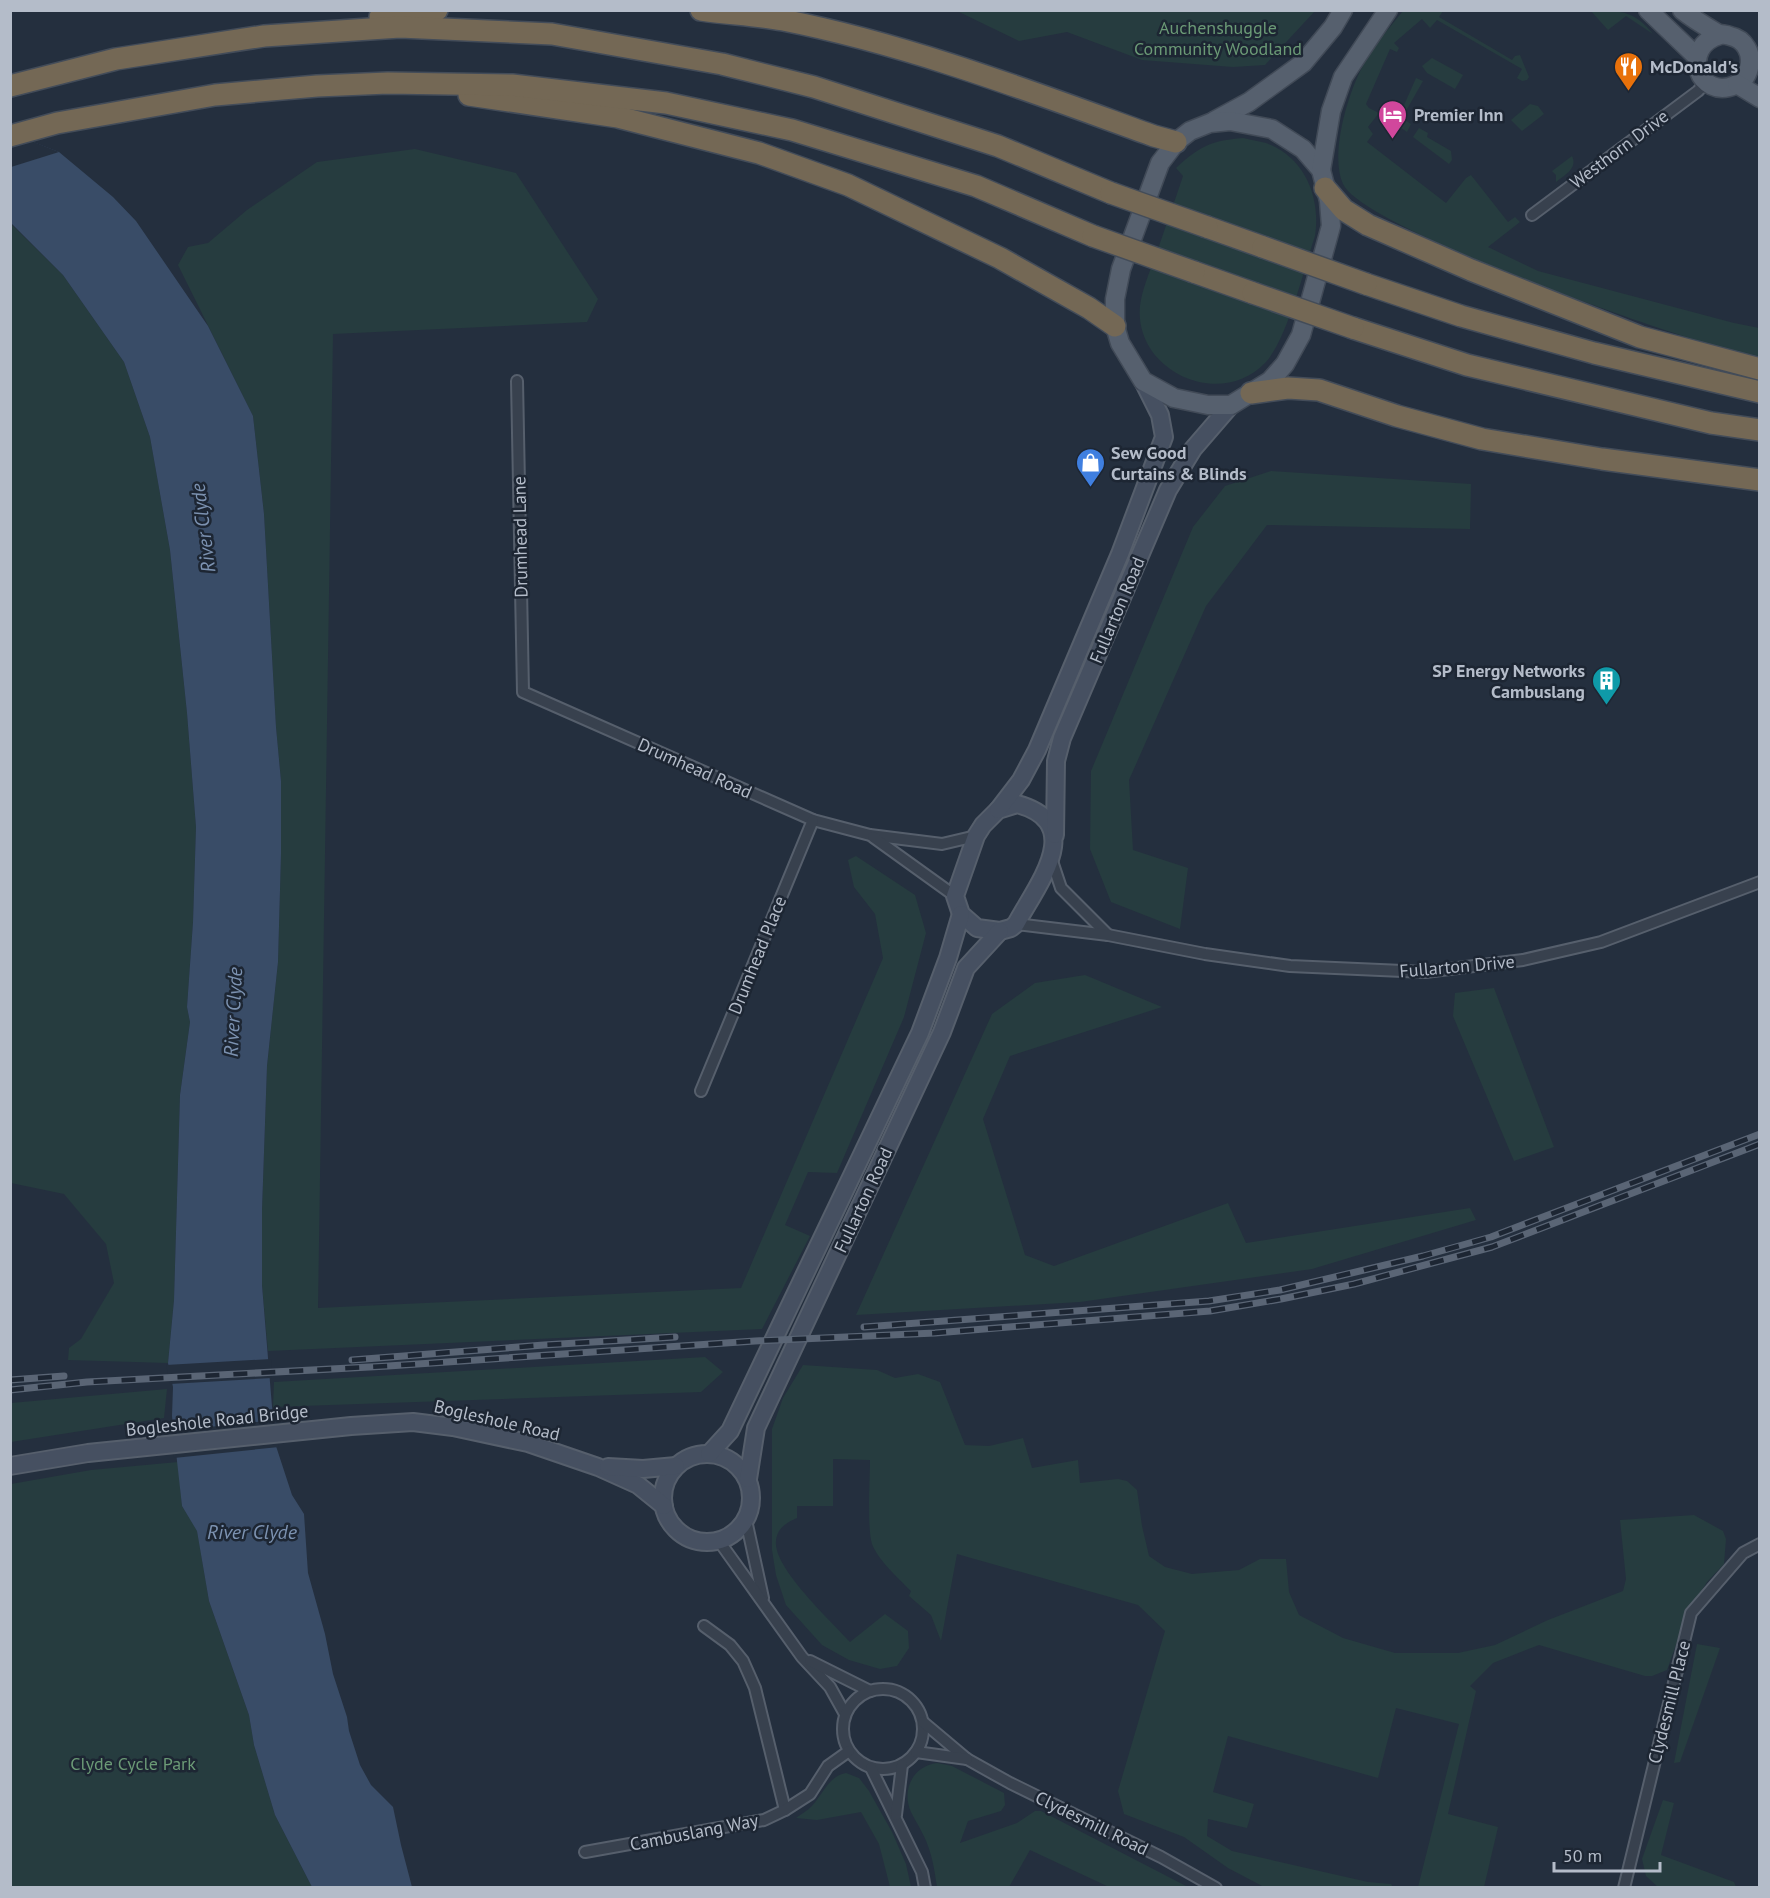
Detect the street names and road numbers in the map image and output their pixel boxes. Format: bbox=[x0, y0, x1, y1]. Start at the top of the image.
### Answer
street label: Westhorn Drive bbox=[1565, 104, 1673, 194]
street label: Drumhead Lane bbox=[507, 476, 533, 598]
street label: Fullarton Road bbox=[1084, 553, 1150, 667]
street label: Drumhead Road bbox=[634, 733, 756, 803]
street label: Drumhead Place bbox=[723, 892, 791, 1018]
street label: Fullarton Drive bbox=[1398, 950, 1516, 982]
street label: Fullarton Road bbox=[829, 1144, 897, 1256]
street label: Bogleshole Road bbox=[432, 1394, 562, 1446]
street label: Bogleshole Road Bridge bbox=[125, 1399, 309, 1441]
street label: Clydesmill Place bbox=[1643, 1638, 1695, 1766]
street label: Clydesmill Road bbox=[1032, 1786, 1152, 1860]
street label: Cambuslang Way bbox=[628, 1808, 761, 1856]

